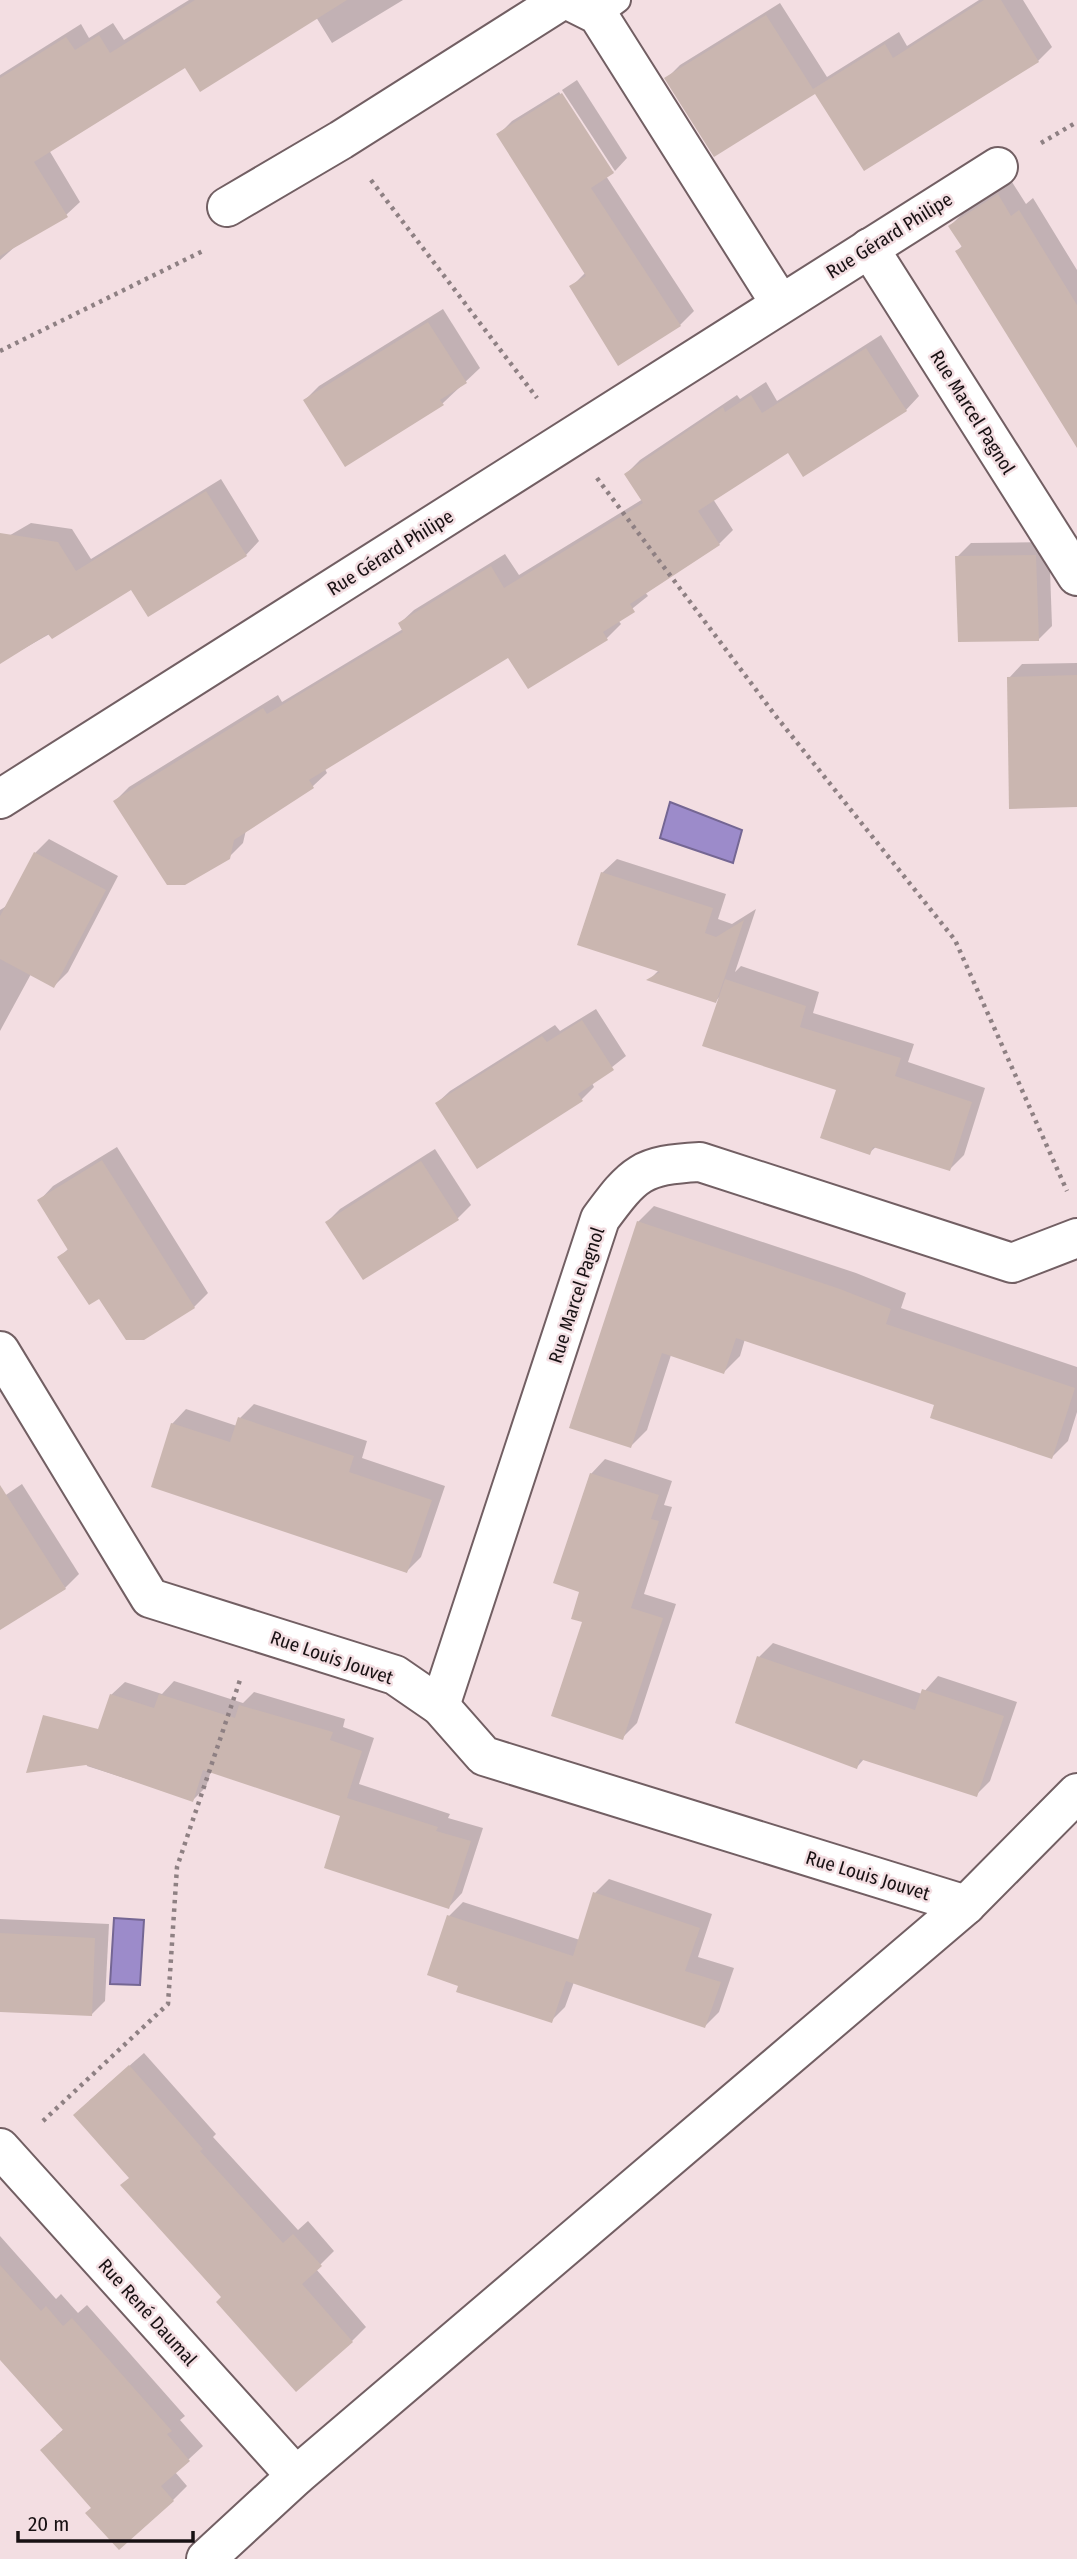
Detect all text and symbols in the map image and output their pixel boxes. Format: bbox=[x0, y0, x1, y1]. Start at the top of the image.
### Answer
street label: Rue Gérard Philipe bbox=[822, 187, 956, 283]
street label: Rue Marcel Pagnol bbox=[925, 346, 1020, 478]
street label: Rue Gérard Philipe bbox=[323, 504, 457, 600]
street label: Rue Marcel Pagnol bbox=[544, 1224, 609, 1366]
street label: Rue Louis Jouvet bbox=[267, 1626, 397, 1690]
street label: Rue Louis Jouvet bbox=[803, 1846, 933, 1905]
street label: Rue René Daumal bbox=[93, 2254, 202, 2371]
scale bar bbox=[18, 2500, 192, 2544]
text: 20 m bbox=[28, 2511, 69, 2537]

